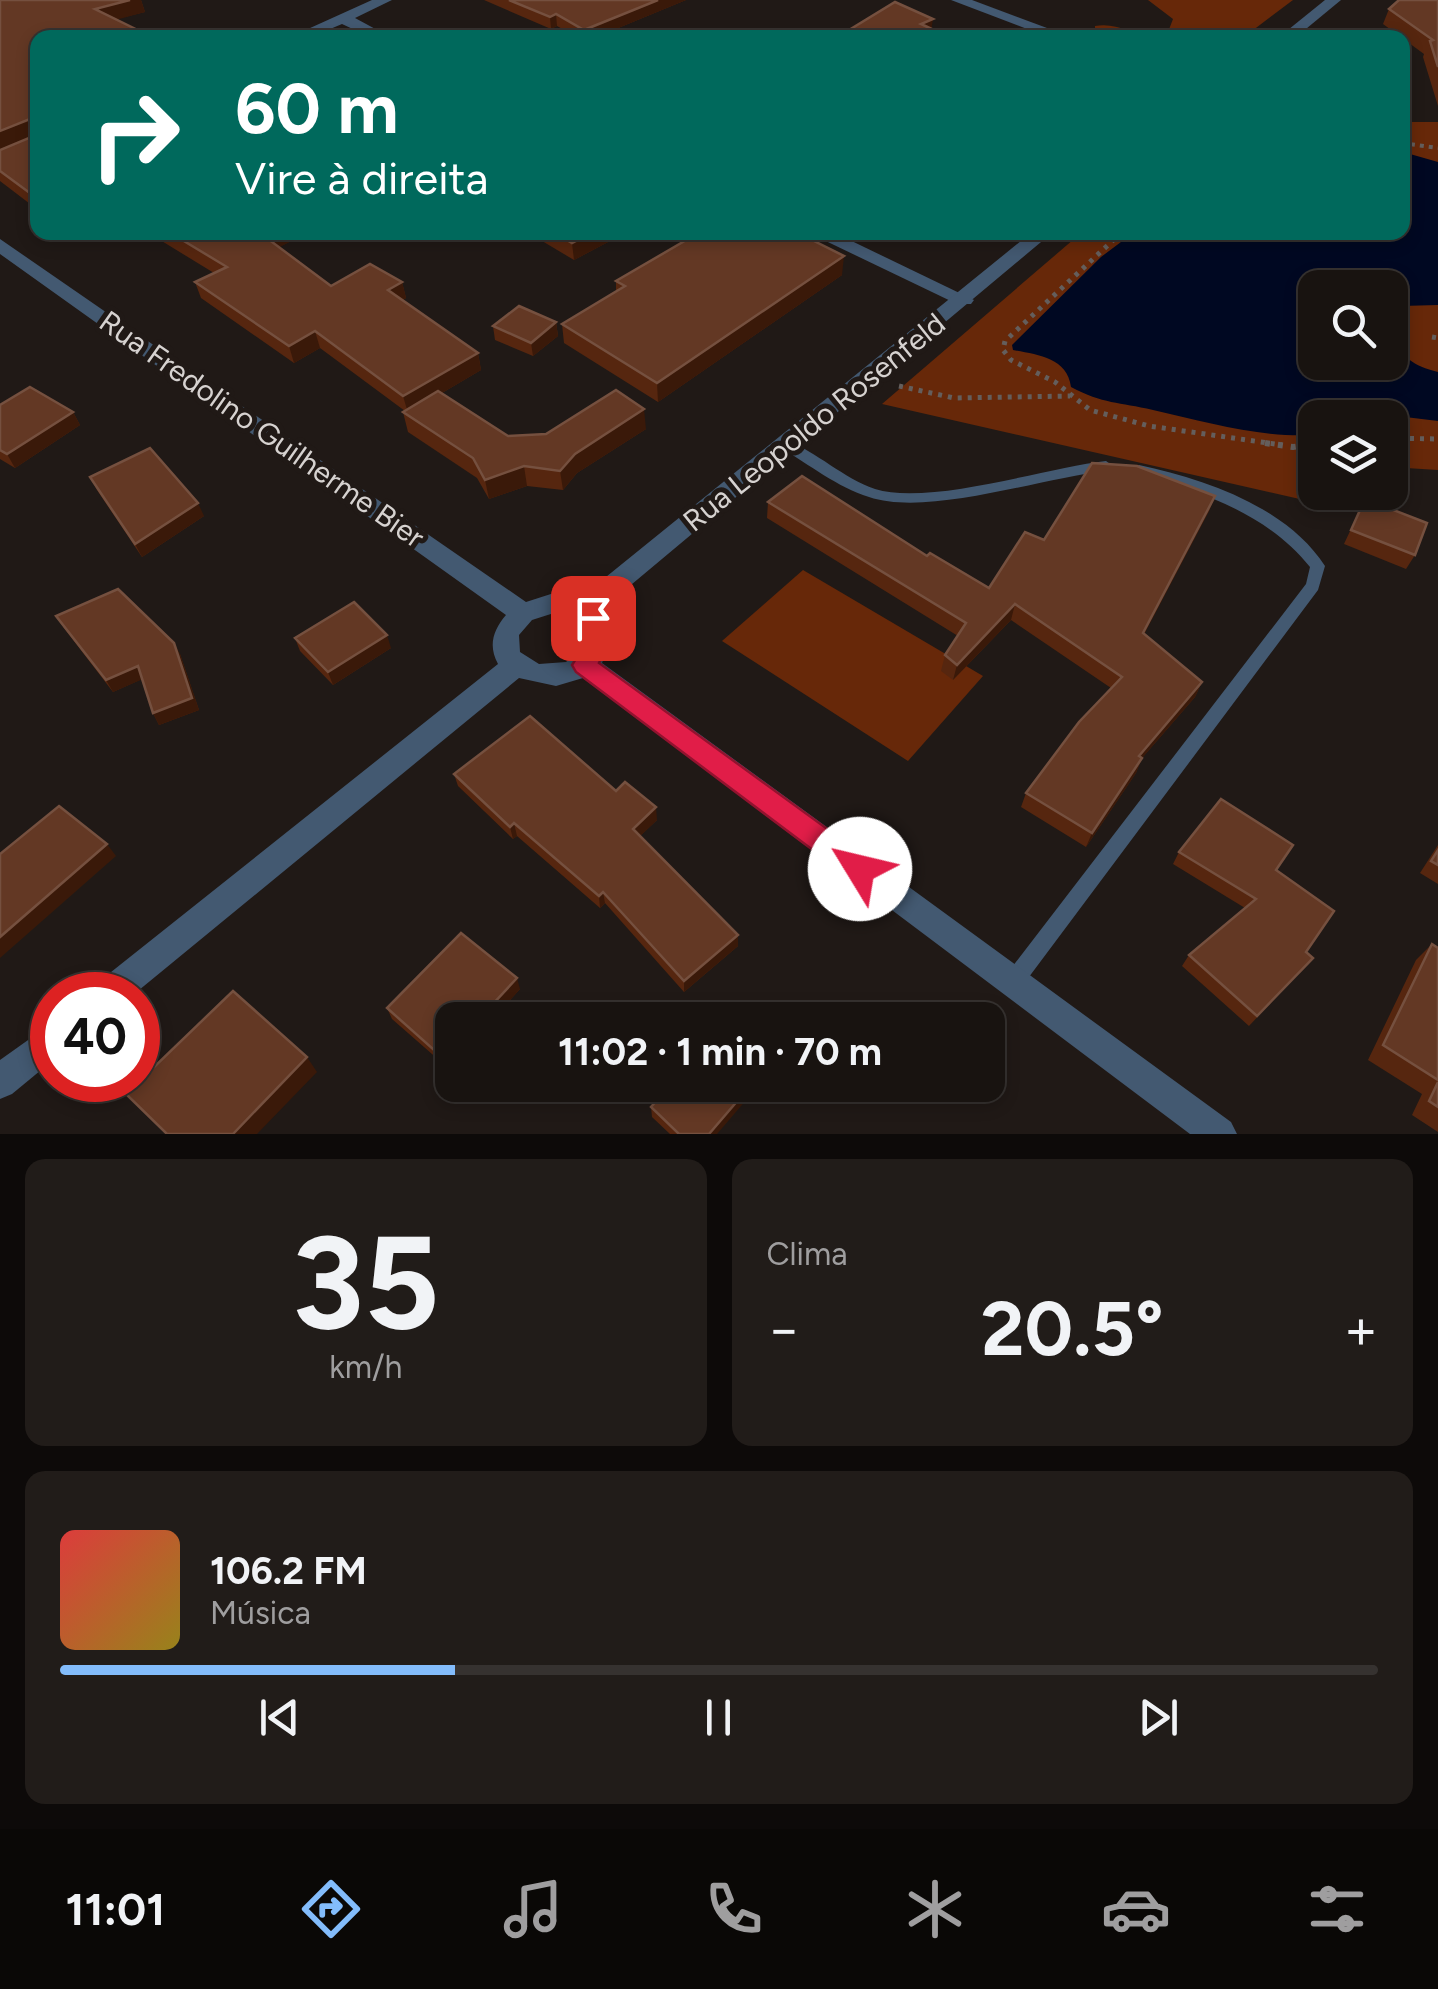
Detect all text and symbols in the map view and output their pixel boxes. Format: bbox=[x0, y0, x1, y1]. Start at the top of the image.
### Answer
text: 60 m bbox=[235, 66, 399, 151]
icon: right bbox=[70, 70, 200, 200]
text: Vire à direita bbox=[235, 151, 488, 205]
map controls bbox=[1298, 270, 1408, 510]
button: search bbox=[1298, 270, 1408, 380]
street label: Rua Fredolino Guilherme Bier bbox=[92, 302, 432, 556]
street label: Rua Leopoldo Rosenfeld bbox=[675, 305, 953, 539]
button: layers bbox=[1298, 400, 1408, 510]
pin bbox=[551, 576, 636, 661]
icon: arrive bbox=[566, 591, 621, 646]
position arrow bbox=[808, 817, 912, 921]
speed limit sign: 40 bbox=[30, 972, 160, 1102]
text: 11:02 · 1 min · 70 m bbox=[558, 1029, 882, 1075]
text: 35 bbox=[292, 1205, 440, 1361]
text: Clima bbox=[767, 1235, 848, 1273]
text: 20.5° bbox=[981, 1284, 1164, 1374]
text: − bbox=[767, 1296, 801, 1362]
text: + bbox=[1344, 1296, 1378, 1362]
text: km/h bbox=[329, 1348, 402, 1386]
text: 106.2 FM bbox=[210, 1548, 367, 1594]
text: Música bbox=[210, 1594, 311, 1632]
icon: previous bbox=[252, 1690, 307, 1745]
icon: pause bbox=[691, 1690, 746, 1745]
icon: next bbox=[1131, 1690, 1186, 1745]
icon: directions bbox=[296, 1874, 366, 1944]
icon: music bbox=[498, 1874, 568, 1944]
icon: phone bbox=[699, 1874, 769, 1944]
icon: climate bbox=[900, 1874, 970, 1944]
icon: car bbox=[1101, 1874, 1171, 1944]
icon: filters bbox=[1302, 1874, 1372, 1944]
text: 11:01 bbox=[66, 1882, 165, 1936]

